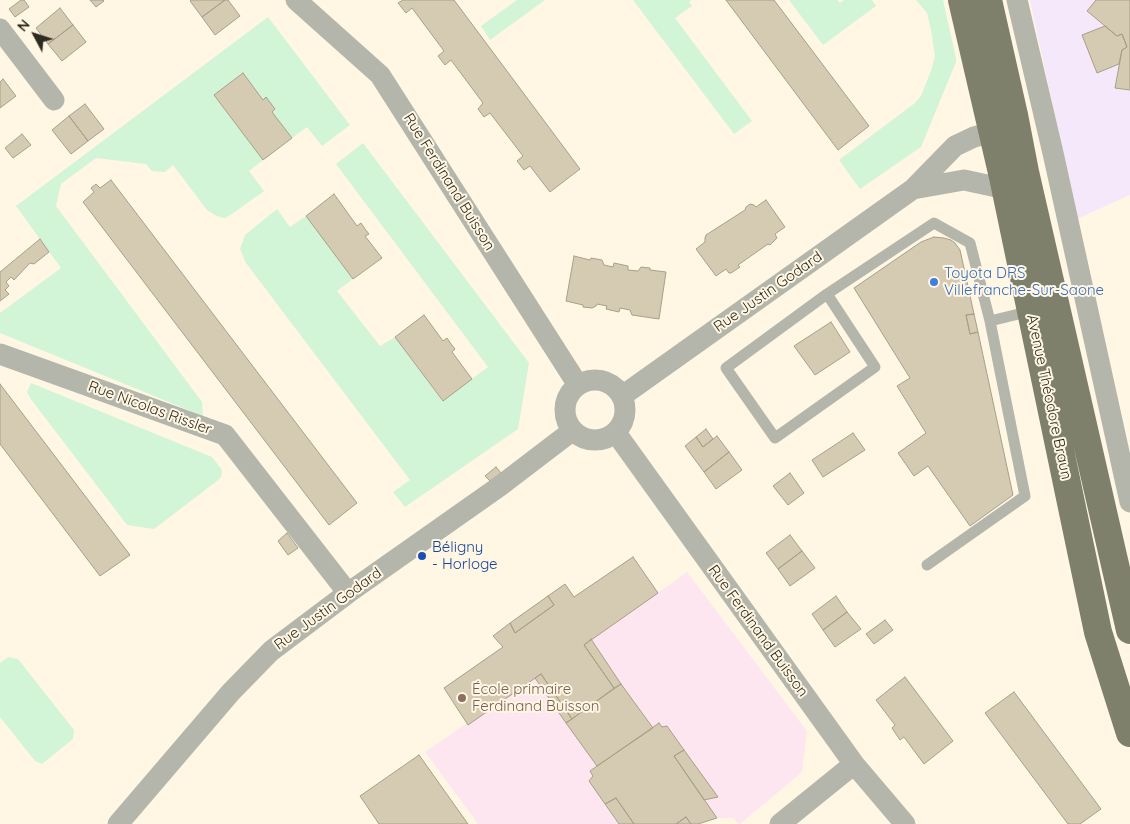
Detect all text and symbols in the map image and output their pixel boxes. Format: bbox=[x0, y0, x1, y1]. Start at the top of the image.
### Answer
north arrow bbox=[10, 10, 60, 60]
text: N bbox=[13, 16, 34, 35]
street label: Rue Ferdinand Buisson bbox=[399, 110, 499, 254]
street label: Rue Justin Godard bbox=[710, 248, 826, 336]
place label: Toyota DRS Villefranche-Sur-Saone bbox=[944, 264, 1104, 299]
marker: Toyota DRS Villefranche-Sur-Saone bbox=[928, 276, 940, 288]
street label: Avenue Théodore Braun bbox=[1023, 313, 1075, 481]
street label: Rue Nicolas Rissler bbox=[86, 377, 214, 439]
place label: Béligny - Horloge bbox=[432, 538, 497, 573]
marker: Béligny - Horloge bbox=[416, 550, 428, 562]
street label: Rue Ferdinand Buisson bbox=[704, 562, 812, 700]
street label: Rue Justin Godard bbox=[271, 564, 385, 654]
place label: École primaire Ferdinand Buisson bbox=[472, 680, 599, 715]
marker: École primaire Ferdinand Buisson bbox=[456, 692, 468, 704]

